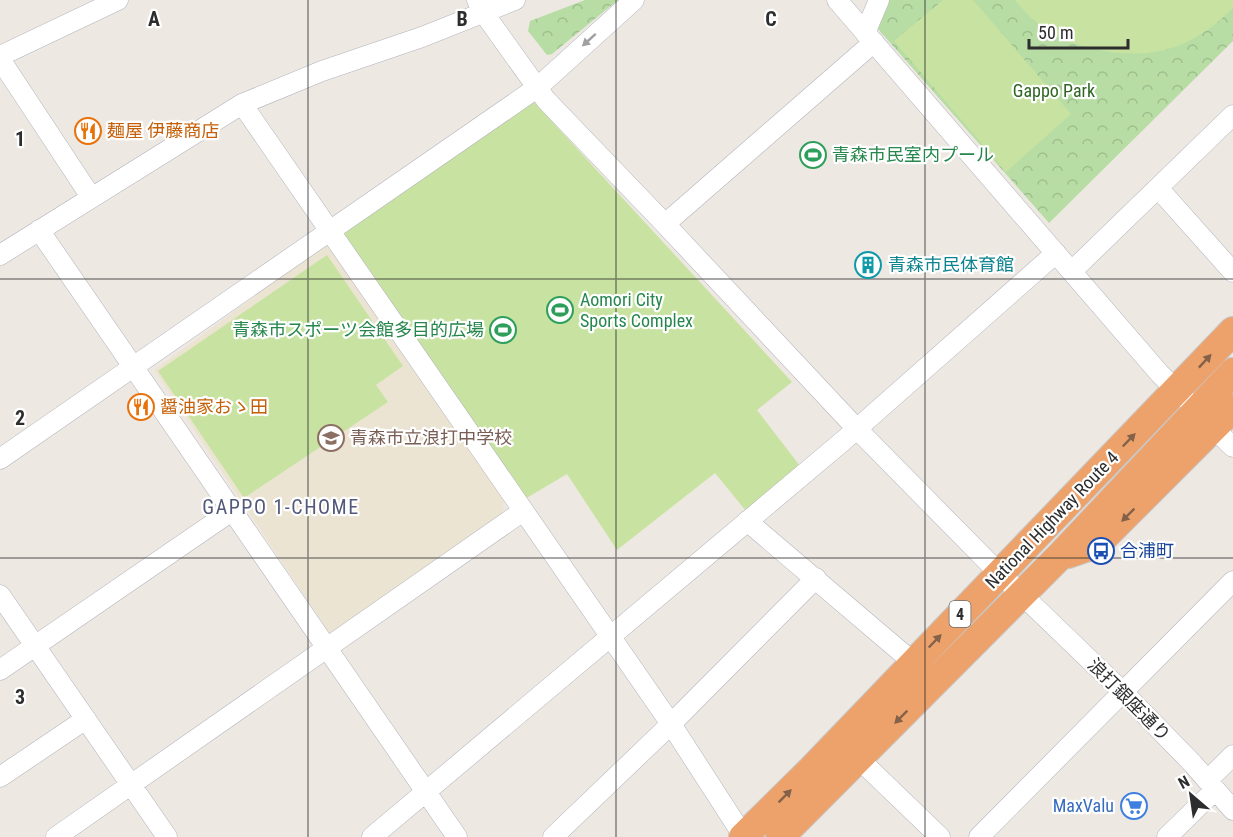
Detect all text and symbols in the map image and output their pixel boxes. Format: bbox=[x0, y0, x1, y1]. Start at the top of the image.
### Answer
text: A bbox=[148, 7, 160, 31]
text: B bbox=[456, 7, 468, 31]
text: C bbox=[765, 7, 777, 31]
scale bar bbox=[1029, 12, 1128, 50]
text: 50 m bbox=[1038, 22, 1073, 43]
one-way arrow bbox=[582, 33, 597, 47]
park label: Gappo Park bbox=[1013, 80, 1095, 101]
restaurant icon: 麺屋 伊藤商店 bbox=[73, 116, 103, 146]
place label: 麺屋 伊藤商店 bbox=[107, 120, 219, 141]
text: 1 bbox=[15, 127, 25, 151]
sports icon: 青森市民室内プール bbox=[798, 140, 828, 170]
place label: 青森市民室内プール bbox=[832, 144, 994, 165]
building icon: 青森市民体育館 bbox=[853, 250, 883, 280]
place label: 青森市民体育館 bbox=[888, 254, 1014, 275]
place label: Aomori City Sports Complex bbox=[580, 289, 693, 331]
sports icon: Aomori City Sports Complex bbox=[545, 295, 575, 325]
sports icon: 青森市スポーツ会館多目的広場 bbox=[488, 315, 518, 345]
place label: 青森市スポーツ会館多目的広場 bbox=[232, 319, 484, 340]
one-way arrow bbox=[1197, 354, 1211, 368]
restaurant icon: 醤油家おゝ田 bbox=[126, 392, 156, 422]
place label: 醤油家おゝ田 bbox=[160, 396, 268, 417]
text: 2 bbox=[15, 406, 25, 430]
school or university icon: 青森市立浪打中学校 bbox=[316, 423, 346, 453]
place label: 青森市立浪打中学校 bbox=[350, 427, 512, 448]
one-way arrow bbox=[1122, 432, 1136, 447]
street label: National Highway Route 4 bbox=[981, 447, 1123, 593]
district label: GAPPO 1-CHOME bbox=[202, 495, 360, 519]
one-way arrow bbox=[1121, 507, 1135, 521]
bus stop icon: 合浦町 bbox=[1086, 536, 1116, 566]
place label: 合浦町 bbox=[1120, 540, 1174, 561]
road number: 4 bbox=[950, 601, 970, 627]
one-way arrow bbox=[928, 633, 942, 648]
street label: 浪打銀座通り bbox=[1084, 654, 1175, 745]
text: 3 bbox=[15, 685, 25, 709]
one-way arrow bbox=[894, 709, 908, 723]
north arrow bbox=[1161, 765, 1221, 825]
text: N bbox=[1175, 772, 1193, 793]
one-way arrow bbox=[778, 789, 793, 803]
supermarket icon: MaxValu bbox=[1119, 791, 1149, 821]
place label: MaxValu bbox=[1053, 795, 1114, 816]

